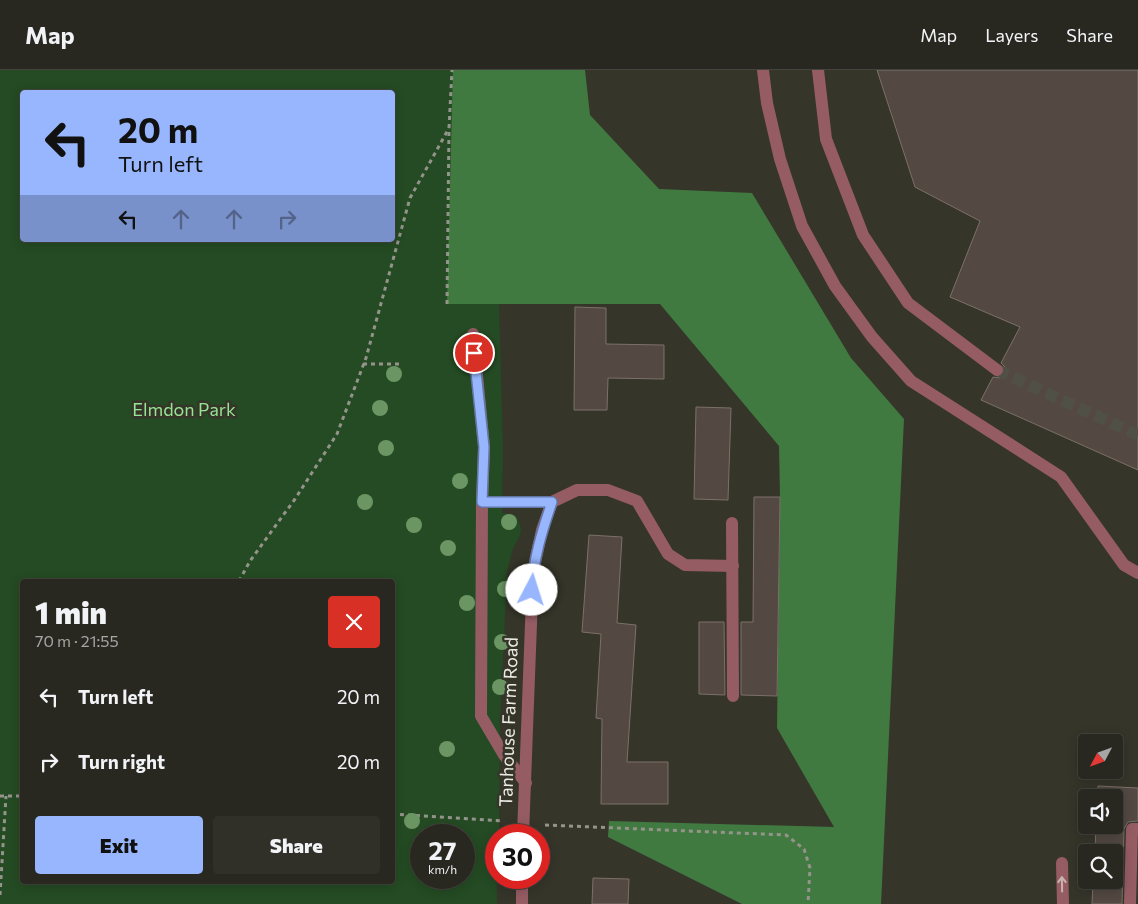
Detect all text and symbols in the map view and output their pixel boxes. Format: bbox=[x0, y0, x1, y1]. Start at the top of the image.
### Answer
text: Map bbox=[25, 20, 75, 49]
text: Map bbox=[920, 24, 957, 46]
text: Layers bbox=[985, 24, 1038, 46]
text: Share bbox=[1066, 24, 1113, 46]
text: 20 m bbox=[118, 107, 198, 150]
icon: left bbox=[35, 110, 100, 175]
text: Turn left bbox=[118, 150, 203, 177]
icon: left bbox=[114, 205, 142, 233]
icon: ahead bbox=[167, 205, 195, 233]
icon: ahead bbox=[220, 205, 248, 233]
icon: right bbox=[273, 205, 301, 233]
pin bbox=[453, 332, 495, 374]
icon: arrive bbox=[460, 339, 488, 367]
park label: Elmdon Park bbox=[132, 398, 236, 420]
position arrow bbox=[505, 563, 557, 615]
text: 1 min bbox=[35, 593, 107, 630]
button: close bbox=[328, 596, 380, 648]
text: 70 m · 21:55 bbox=[35, 631, 119, 650]
street label: Tanhouse Farm Road bbox=[494, 637, 522, 807]
icon: left bbox=[35, 683, 63, 711]
text: Turn left bbox=[78, 685, 153, 708]
text: 20 m bbox=[337, 685, 380, 708]
north arrow bbox=[1078, 734, 1122, 779]
map controls bbox=[1078, 734, 1123, 889]
icon: right bbox=[35, 748, 63, 776]
text: Turn right bbox=[78, 750, 165, 773]
text: 20 m bbox=[337, 750, 380, 773]
button: sound bbox=[1078, 789, 1123, 834]
button: Exit bbox=[35, 816, 203, 874]
button: Share bbox=[213, 816, 380, 874]
speed limit sign: 30 bbox=[485, 824, 550, 889]
text: 27 bbox=[429, 835, 456, 865]
button: search bbox=[1078, 844, 1123, 889]
text: km/h bbox=[428, 862, 457, 876]
one-way arrow bbox=[1057, 876, 1067, 892]

